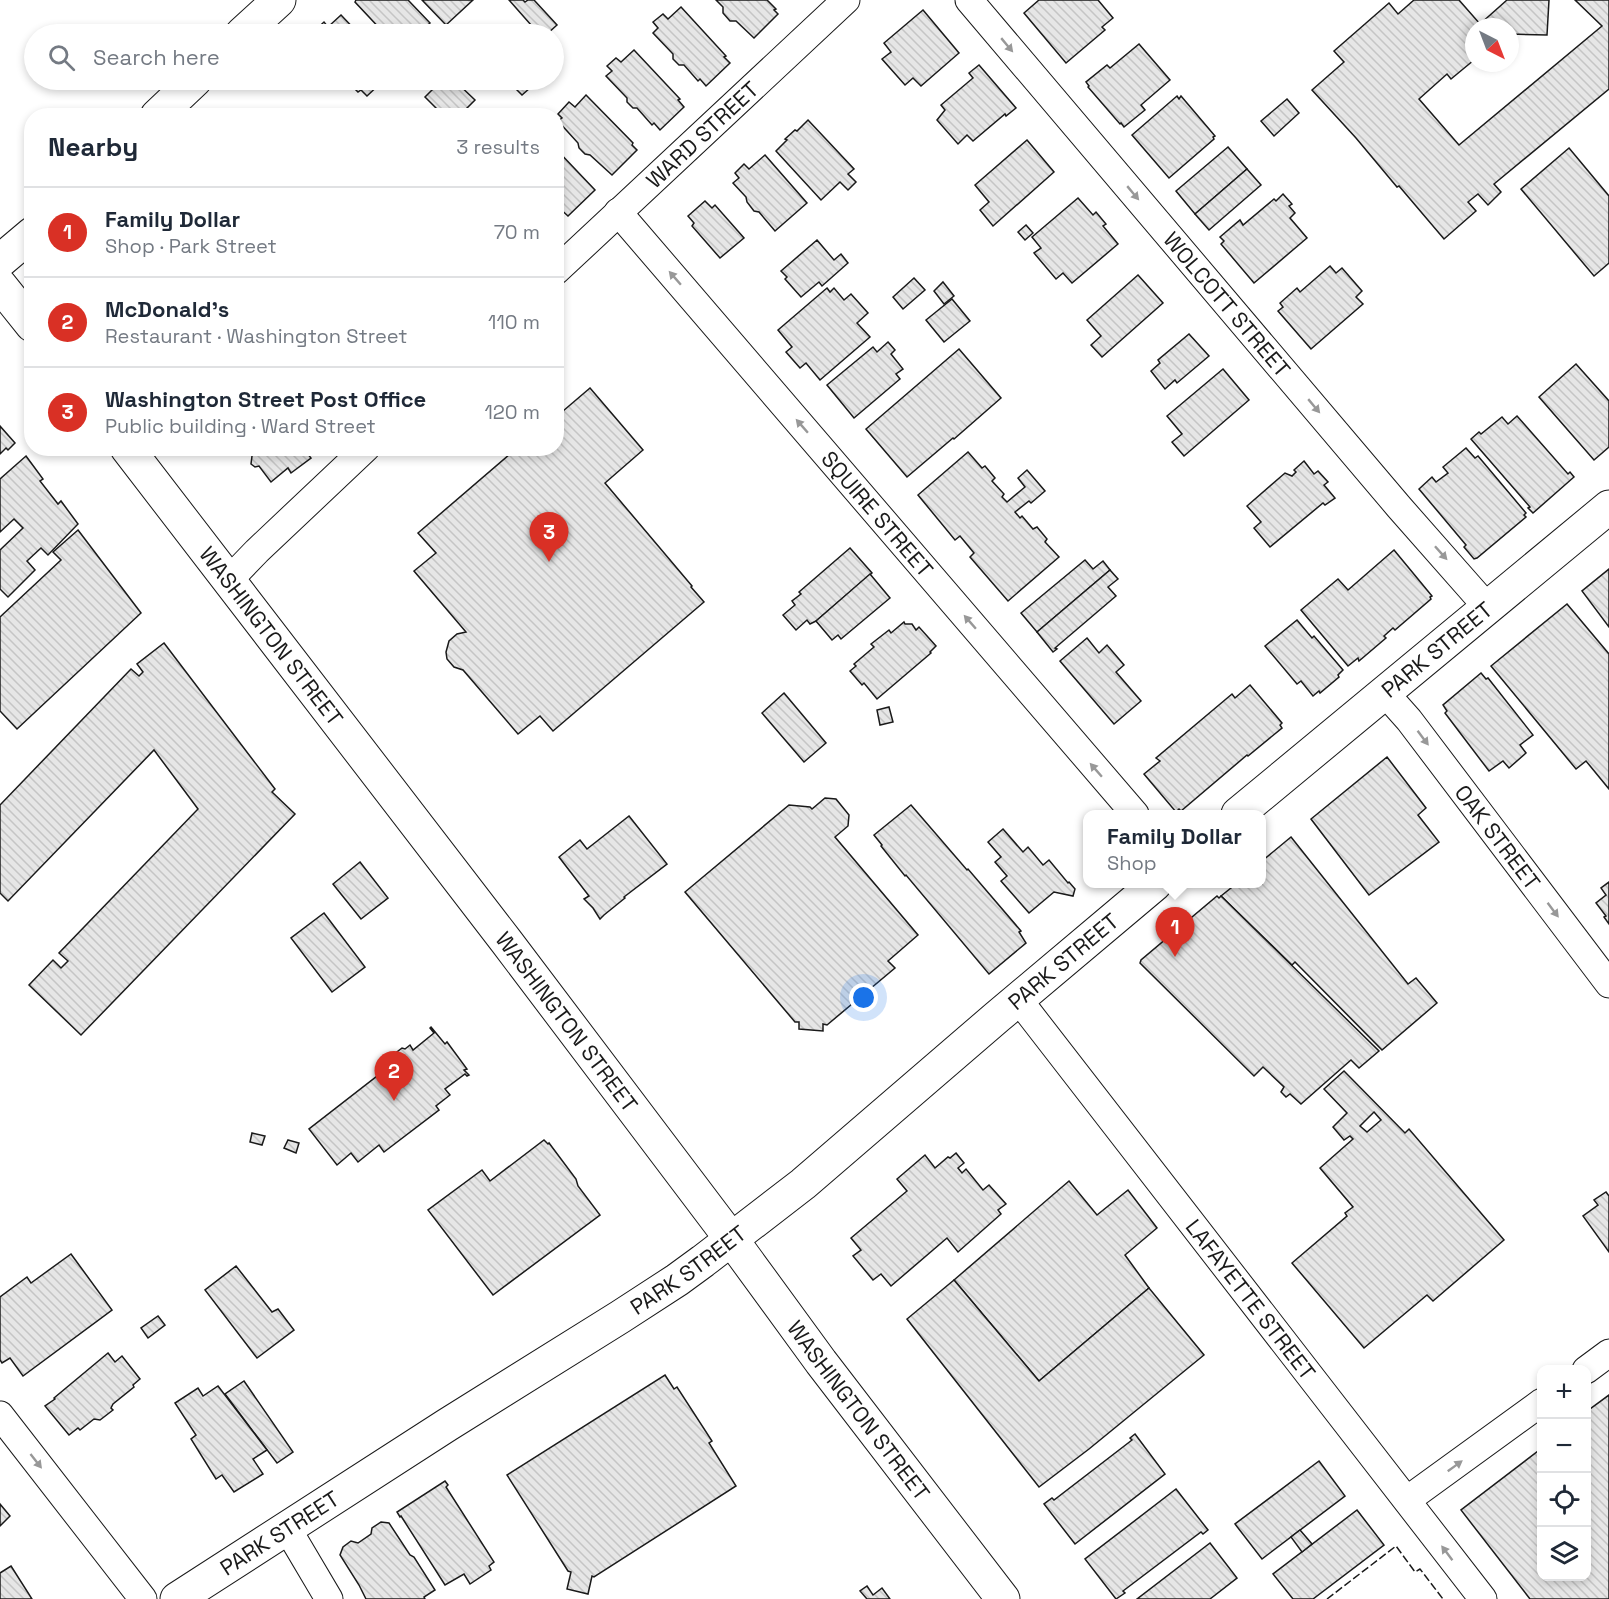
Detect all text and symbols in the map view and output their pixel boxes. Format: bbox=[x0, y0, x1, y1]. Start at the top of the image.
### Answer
north arrow bbox=[1465, 18, 1519, 72]
search box bbox=[24, 24, 564, 90]
one-way arrow bbox=[1000, 37, 1013, 53]
icon: search bbox=[45, 41, 78, 74]
text: Search here bbox=[93, 43, 220, 71]
street label: WARD STREET bbox=[640, 75, 764, 194]
text: Nearby bbox=[48, 130, 138, 164]
text: 3 results bbox=[456, 134, 540, 160]
one-way arrow bbox=[1126, 185, 1139, 200]
text: Family Dollar bbox=[105, 205, 240, 233]
text: 1 bbox=[63, 219, 72, 245]
text: 70 m bbox=[494, 219, 540, 245]
street label: WOLCOTT STREET bbox=[1158, 226, 1297, 383]
text: Shop · Park Street bbox=[105, 233, 277, 259]
one-way arrow bbox=[669, 271, 682, 286]
text: McDonald's bbox=[105, 295, 229, 323]
text: 2 bbox=[62, 309, 73, 335]
text: 110 m bbox=[488, 309, 540, 335]
text: Restaurant · Washington Street bbox=[105, 323, 407, 349]
text: Washington Street Post Office bbox=[105, 385, 426, 413]
one-way arrow bbox=[1307, 398, 1320, 414]
text: 3 bbox=[61, 399, 74, 425]
text: 120 m bbox=[484, 399, 540, 425]
text: Public building · Ward Street bbox=[105, 413, 376, 439]
one-way arrow bbox=[796, 419, 809, 434]
street label: SQUIRE STREET bbox=[815, 445, 939, 583]
pin: 3 bbox=[530, 512, 568, 562]
street label: WASHINGTON STREET bbox=[194, 541, 349, 731]
one-way arrow bbox=[1434, 546, 1448, 561]
street label: PARK STREET bbox=[1375, 595, 1498, 704]
one-way arrow bbox=[963, 614, 976, 630]
one-way arrow bbox=[1416, 730, 1428, 745]
one-way arrow bbox=[1090, 762, 1103, 778]
street label: OAK STREET bbox=[1449, 779, 1547, 895]
popup bbox=[1083, 810, 1266, 888]
text: Family Dollar bbox=[1107, 822, 1242, 850]
text: Shop bbox=[1107, 850, 1157, 876]
one-way arrow bbox=[1546, 903, 1558, 918]
street label: PARK STREET bbox=[1002, 907, 1124, 1016]
pin: 1 bbox=[1156, 908, 1194, 957]
street label: WASHINGTON STREET bbox=[490, 926, 644, 1118]
your location bbox=[849, 983, 878, 1012]
pin: 2 bbox=[374, 1052, 414, 1101]
street label: LAFAYETTE STREET bbox=[1180, 1213, 1322, 1385]
street label: PARK STREET bbox=[625, 1219, 752, 1321]
street label: WASHINGTON STREET bbox=[781, 1315, 936, 1506]
map controls bbox=[1537, 1365, 1591, 1581]
button: + bbox=[1537, 1365, 1591, 1419]
button: − bbox=[1537, 1419, 1591, 1473]
one-way arrow bbox=[30, 1453, 42, 1469]
one-way arrow bbox=[1446, 1460, 1462, 1472]
button: locate bbox=[1537, 1473, 1591, 1527]
street label: PARK STREET bbox=[215, 1484, 344, 1582]
button: layers bbox=[1537, 1527, 1591, 1581]
one-way arrow bbox=[1442, 1545, 1454, 1560]

